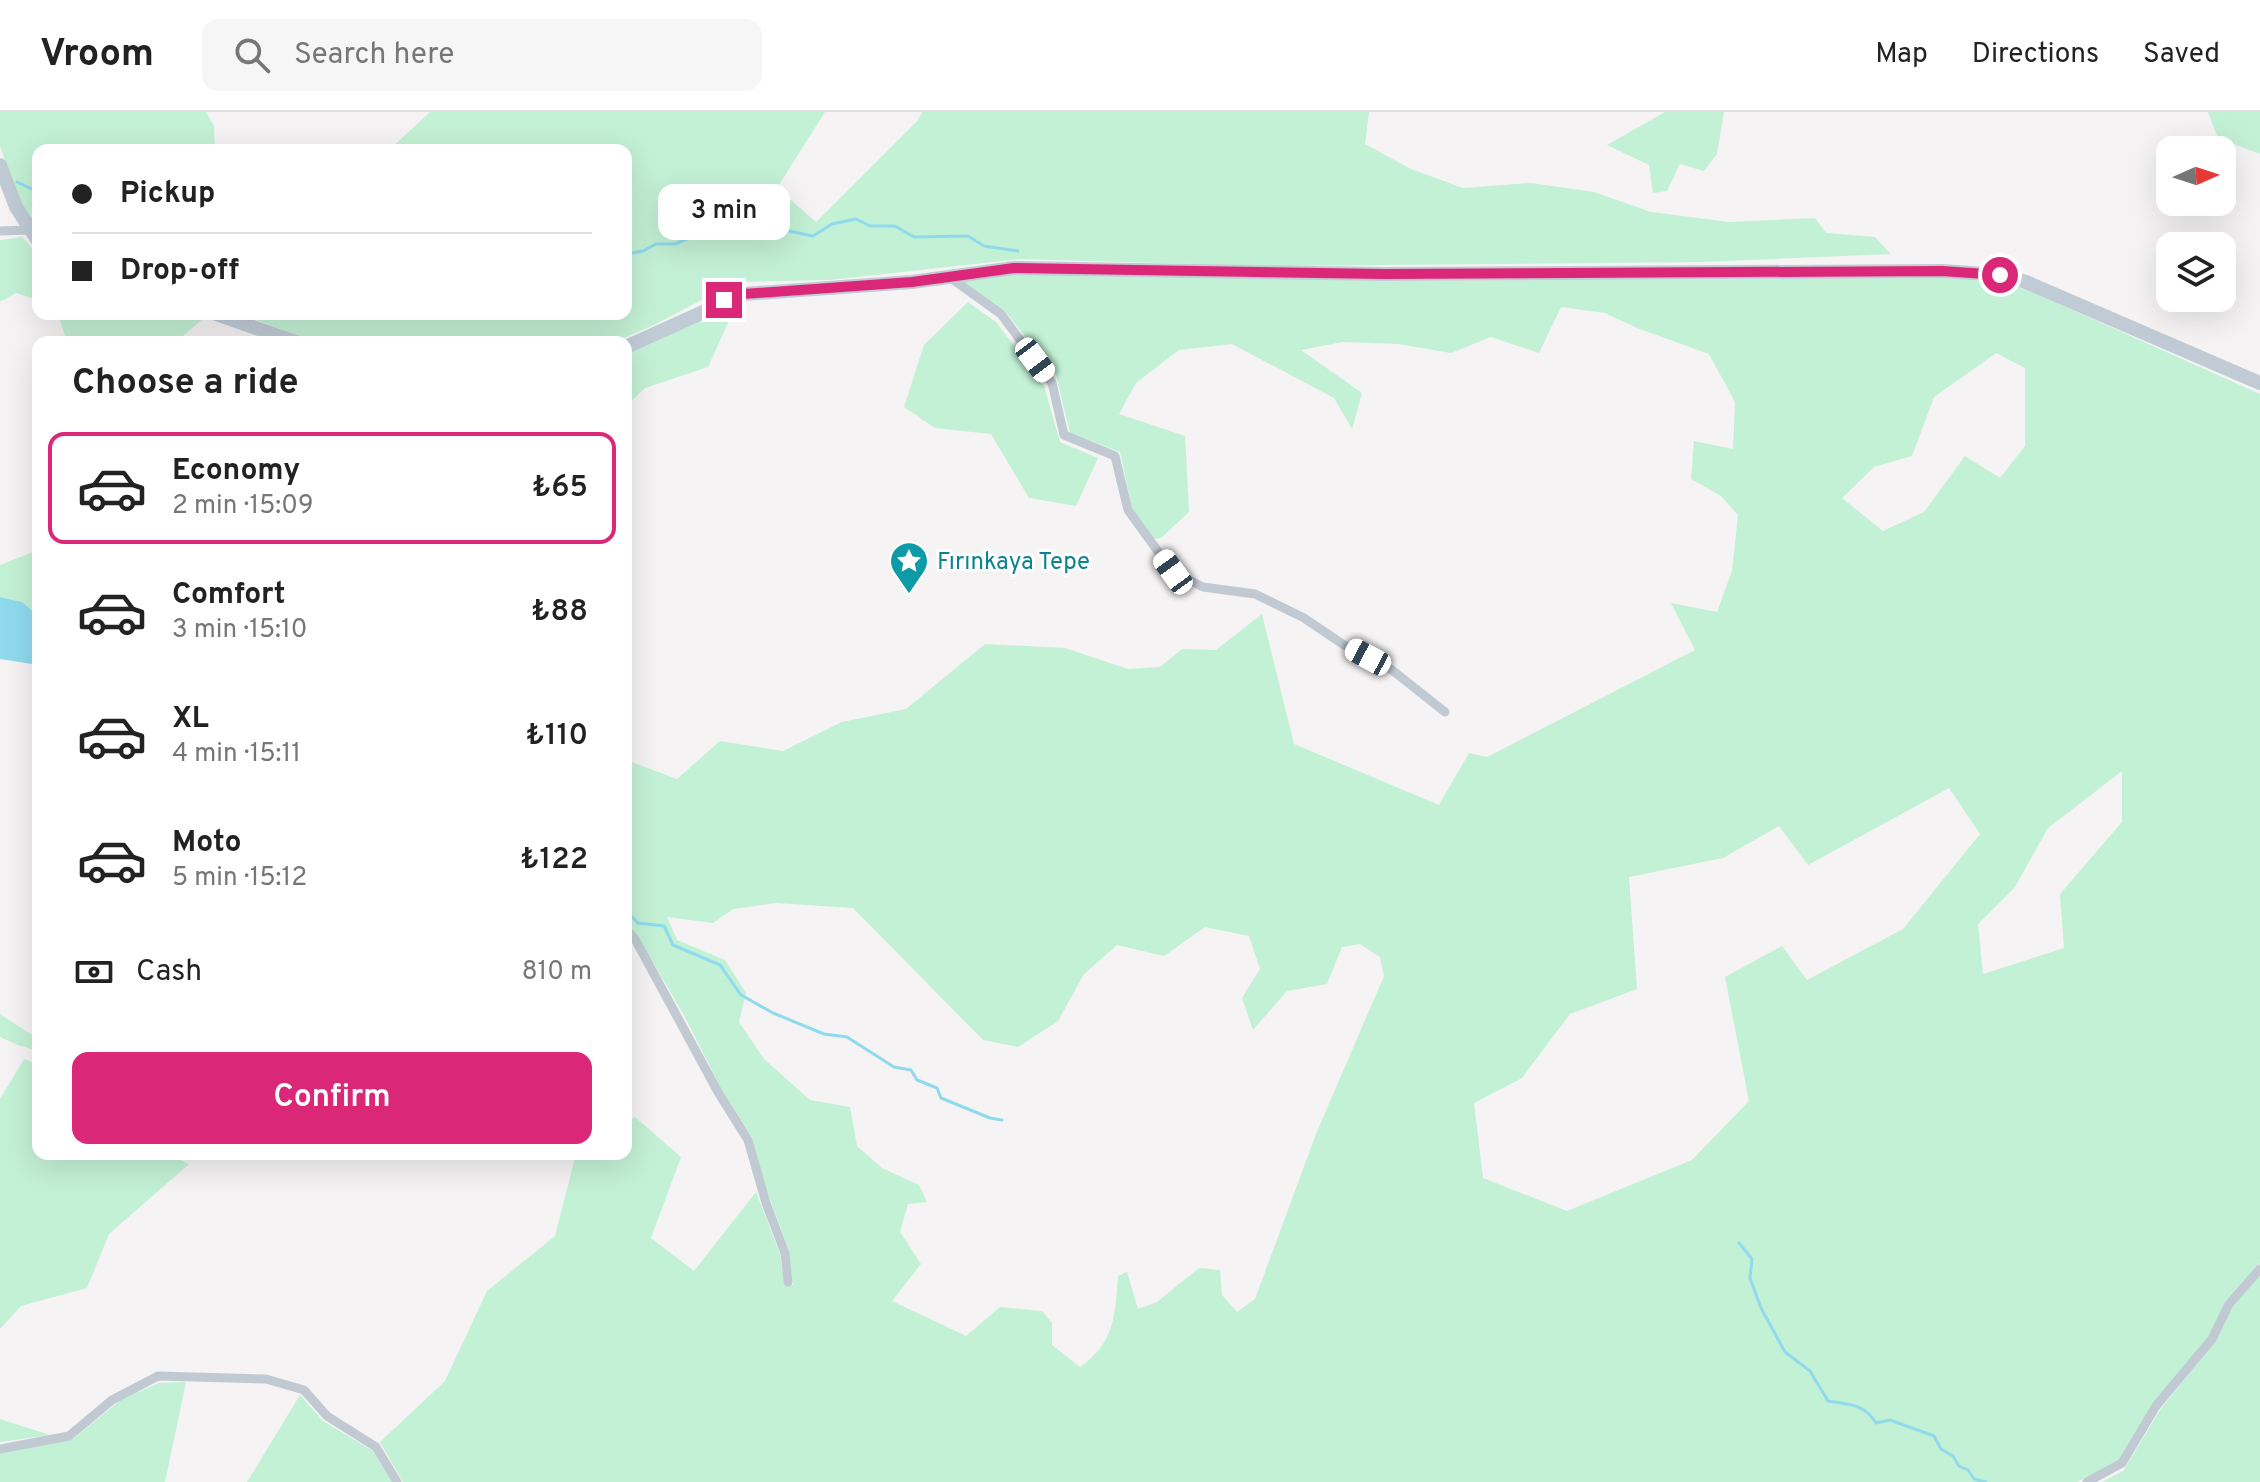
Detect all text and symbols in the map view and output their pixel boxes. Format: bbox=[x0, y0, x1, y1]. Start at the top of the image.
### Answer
search box bbox=[202, 19, 762, 91]
text: Vroom bbox=[40, 31, 154, 80]
icon: search bbox=[230, 33, 274, 77]
text: Search here bbox=[294, 37, 454, 74]
text: Map bbox=[1875, 37, 1928, 73]
text: Directions bbox=[1972, 37, 2099, 73]
text: Saved bbox=[2143, 37, 2220, 73]
north arrow bbox=[2156, 136, 2236, 216]
map controls bbox=[2156, 136, 2236, 312]
text: Pickup bbox=[120, 176, 215, 213]
callout: 3 min bbox=[658, 184, 790, 240]
text: 3 min bbox=[691, 195, 757, 228]
button: layers bbox=[2156, 232, 2236, 312]
text: Drop-off bbox=[120, 253, 239, 290]
route start bbox=[1982, 257, 2018, 293]
route end bbox=[706, 282, 742, 318]
car bbox=[1011, 334, 1059, 386]
text: Choose a ride bbox=[72, 361, 298, 407]
icon: car bbox=[76, 452, 148, 524]
text: Economy bbox=[172, 453, 300, 490]
text: ₺65 bbox=[532, 470, 588, 507]
text: 2 min · 15:09 bbox=[172, 490, 313, 523]
place icon: Fırınkaya Tepe bbox=[888, 540, 930, 595]
car bbox=[1149, 546, 1197, 598]
place label: Fırınkaya Tepe bbox=[937, 548, 1090, 578]
icon: car bbox=[76, 576, 148, 648]
text: Comfort bbox=[172, 577, 285, 614]
text: ₺88 bbox=[531, 594, 588, 631]
text: 3 min · 15:10 bbox=[172, 614, 307, 647]
car bbox=[1341, 635, 1395, 679]
icon: car bbox=[76, 700, 148, 772]
text: XL bbox=[172, 701, 209, 738]
text: ₺110 bbox=[525, 718, 588, 755]
text: 4 min · 15:11 bbox=[172, 738, 301, 771]
icon: car bbox=[76, 824, 148, 896]
text: Moto bbox=[172, 825, 242, 862]
text: ₺122 bbox=[520, 842, 588, 879]
text: 5 min · 15:12 bbox=[172, 862, 307, 895]
icon: cash bbox=[72, 950, 116, 994]
text: Cash bbox=[136, 954, 202, 991]
text: 810 m bbox=[522, 956, 592, 989]
button: Confirm bbox=[72, 1052, 592, 1144]

